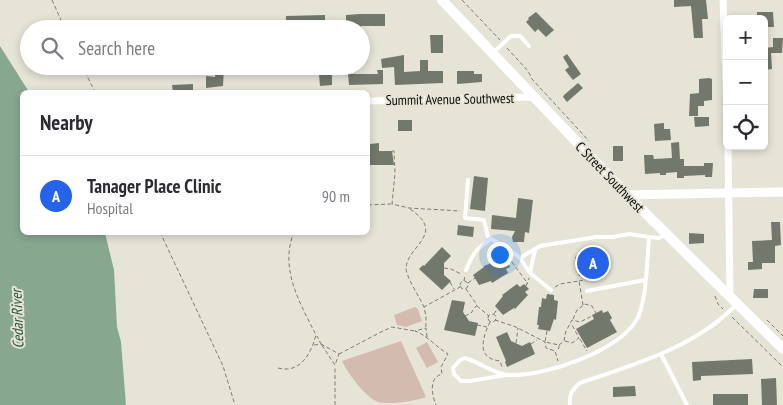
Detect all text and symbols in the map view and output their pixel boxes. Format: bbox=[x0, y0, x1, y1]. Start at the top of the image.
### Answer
map controls bbox=[723, 15, 768, 150]
button: + bbox=[723, 15, 768, 60]
search box bbox=[20, 20, 370, 75]
icon: search bbox=[38, 34, 66, 62]
text: Search here bbox=[78, 36, 155, 60]
button: − bbox=[723, 60, 768, 105]
street label: Summit Avenue Southwest bbox=[385, 89, 515, 109]
button: locate bbox=[723, 105, 768, 150]
text: Nearby bbox=[40, 109, 93, 136]
street label: C Street Southwest bbox=[572, 138, 648, 216]
text: Tanager Place Clinic bbox=[87, 174, 221, 198]
text: A bbox=[52, 186, 60, 206]
text: 90 m bbox=[322, 186, 350, 206]
text: Hospital bbox=[87, 198, 133, 218]
your location bbox=[487, 242, 513, 268]
pin: A bbox=[577, 244, 609, 282]
water label: Cedar River bbox=[6, 287, 28, 349]

